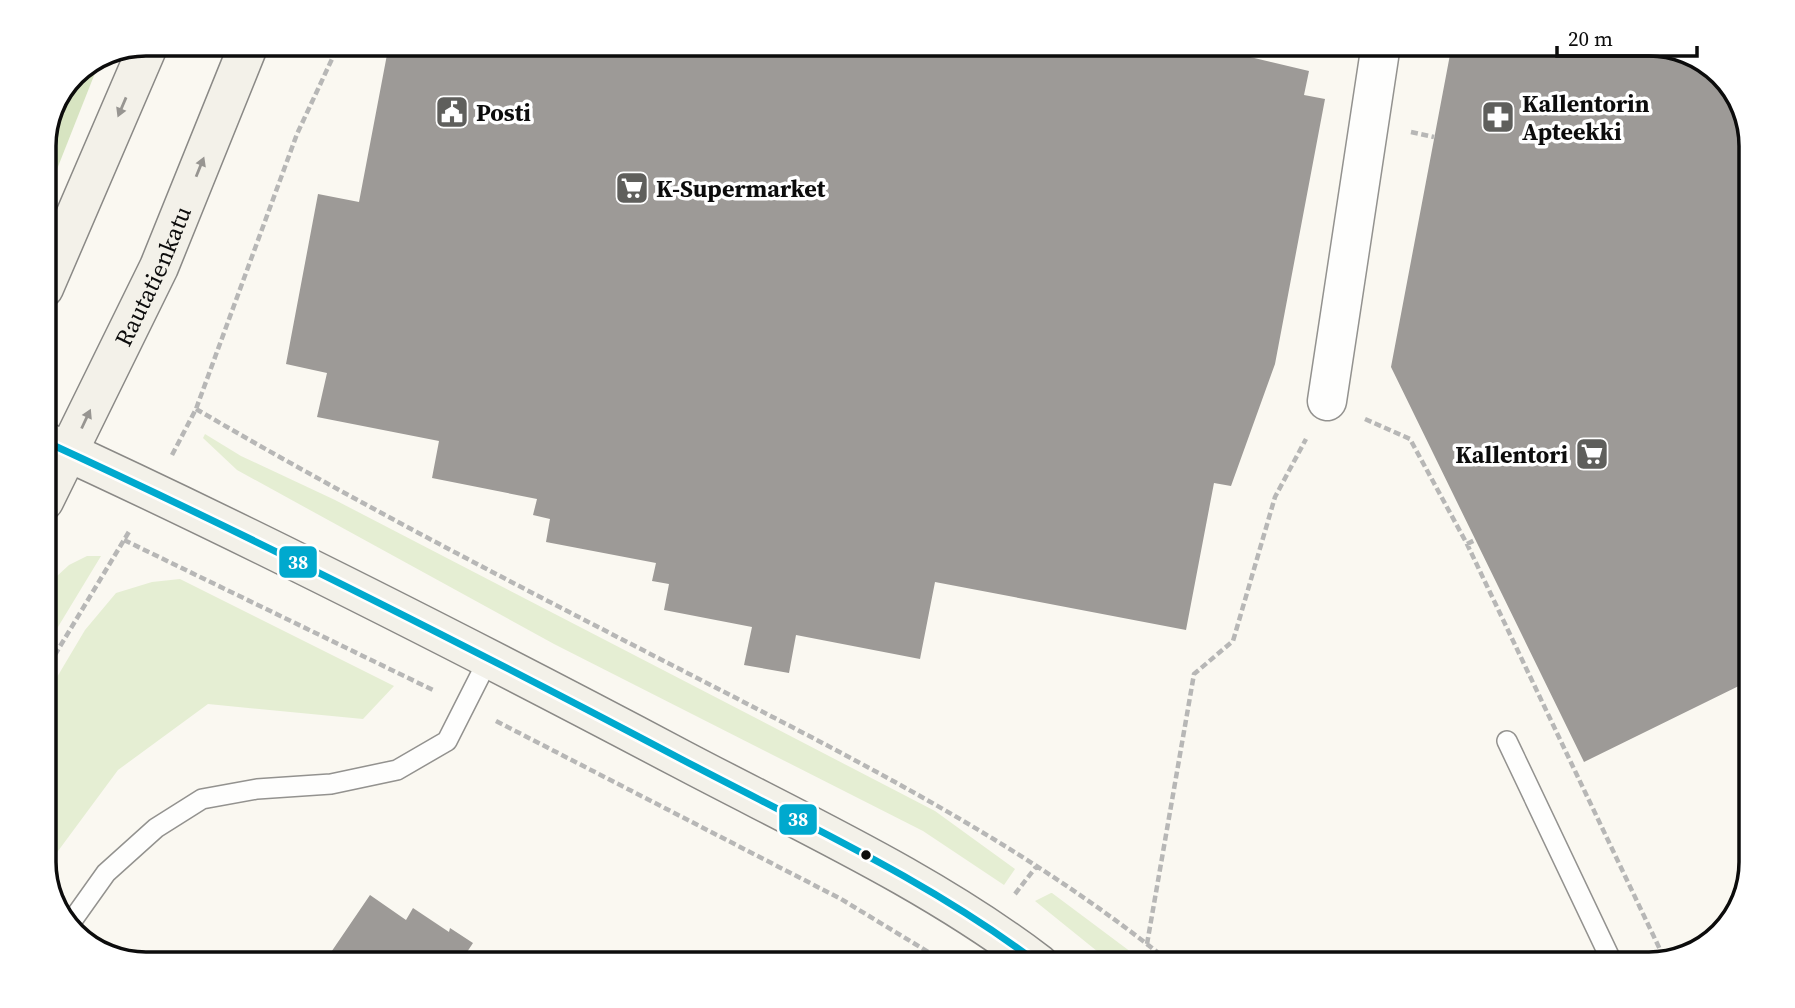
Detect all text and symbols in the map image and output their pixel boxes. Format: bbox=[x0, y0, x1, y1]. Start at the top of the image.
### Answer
scale bar bbox=[1557, 14, 1697, 58]
text: 20 m bbox=[1568, 24, 1613, 53]
place label: Kallentorin Apteekki bbox=[1522, 87, 1650, 148]
public building icon: Posti bbox=[433, 93, 471, 131]
one-way arrow bbox=[116, 96, 127, 117]
place label: Posti bbox=[476, 96, 531, 129]
pharmacy icon: Kallentorin Apteekki bbox=[1479, 98, 1517, 136]
one-way arrow bbox=[194, 156, 205, 177]
supermarket icon: K-Supermarket bbox=[613, 169, 651, 207]
place label: K-Supermarket bbox=[656, 172, 826, 205]
street label: Rautatienkatu bbox=[106, 201, 199, 352]
one-way arrow bbox=[81, 409, 92, 429]
supermarket icon: Kallentori bbox=[1573, 435, 1611, 473]
place label: Kallentori bbox=[1455, 438, 1568, 471]
line badge: 38 bbox=[278, 545, 318, 579]
text: 38 bbox=[288, 549, 308, 575]
line badge: 38 bbox=[778, 803, 818, 836]
text: 38 bbox=[788, 806, 808, 832]
unlabelled marker bbox=[859, 848, 873, 862]

